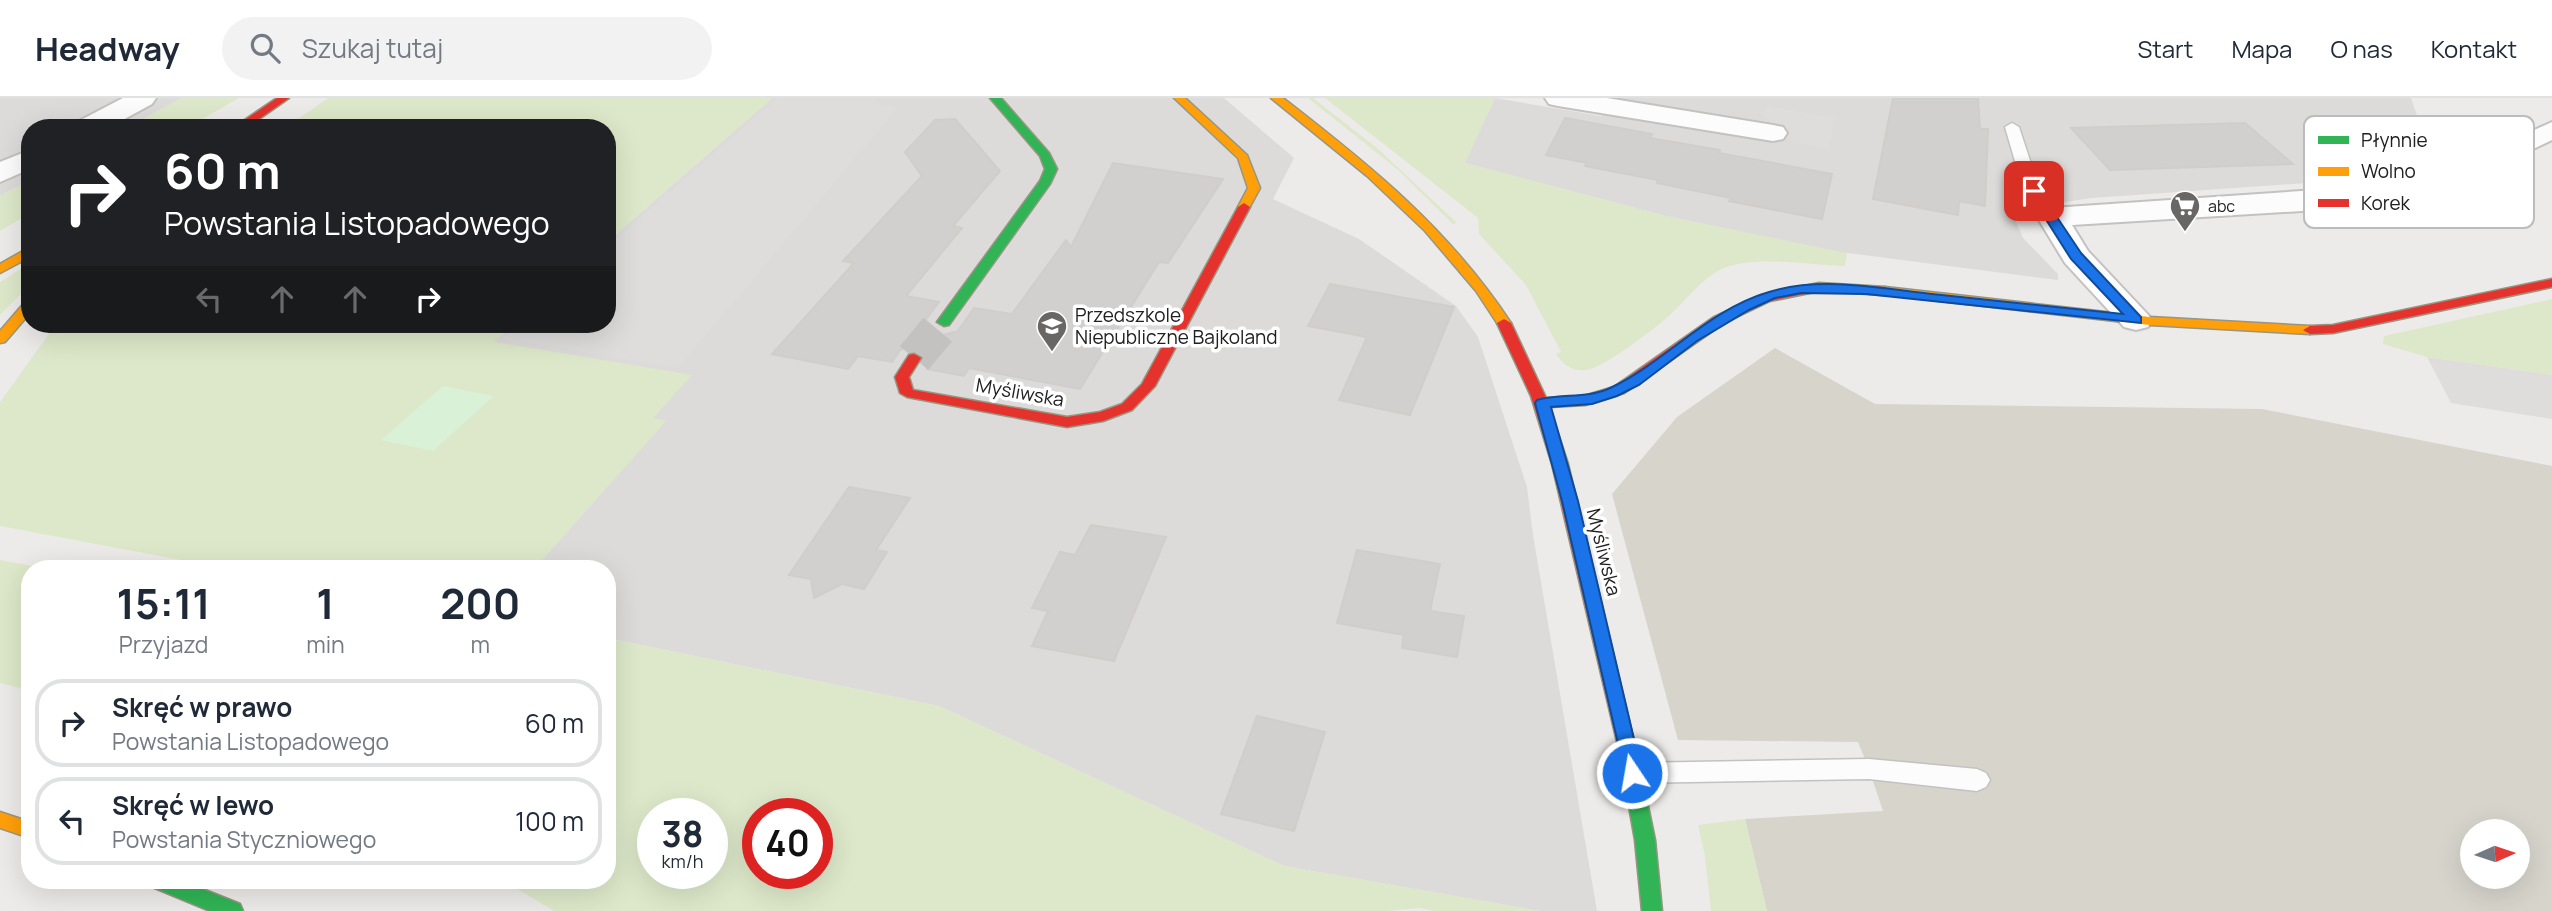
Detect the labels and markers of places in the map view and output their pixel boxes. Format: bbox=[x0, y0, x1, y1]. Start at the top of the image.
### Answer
pin bbox=[2004, 161, 2064, 221]
supermarket icon: abc bbox=[2168, 189, 2202, 233]
place label: abc bbox=[2208, 195, 2235, 217]
place label: Przedszkole Niepubliczne Bajkoland bbox=[1075, 302, 1278, 350]
school or university icon: Przedszkole Niepubliczne Bajkoland bbox=[1035, 309, 1069, 353]

